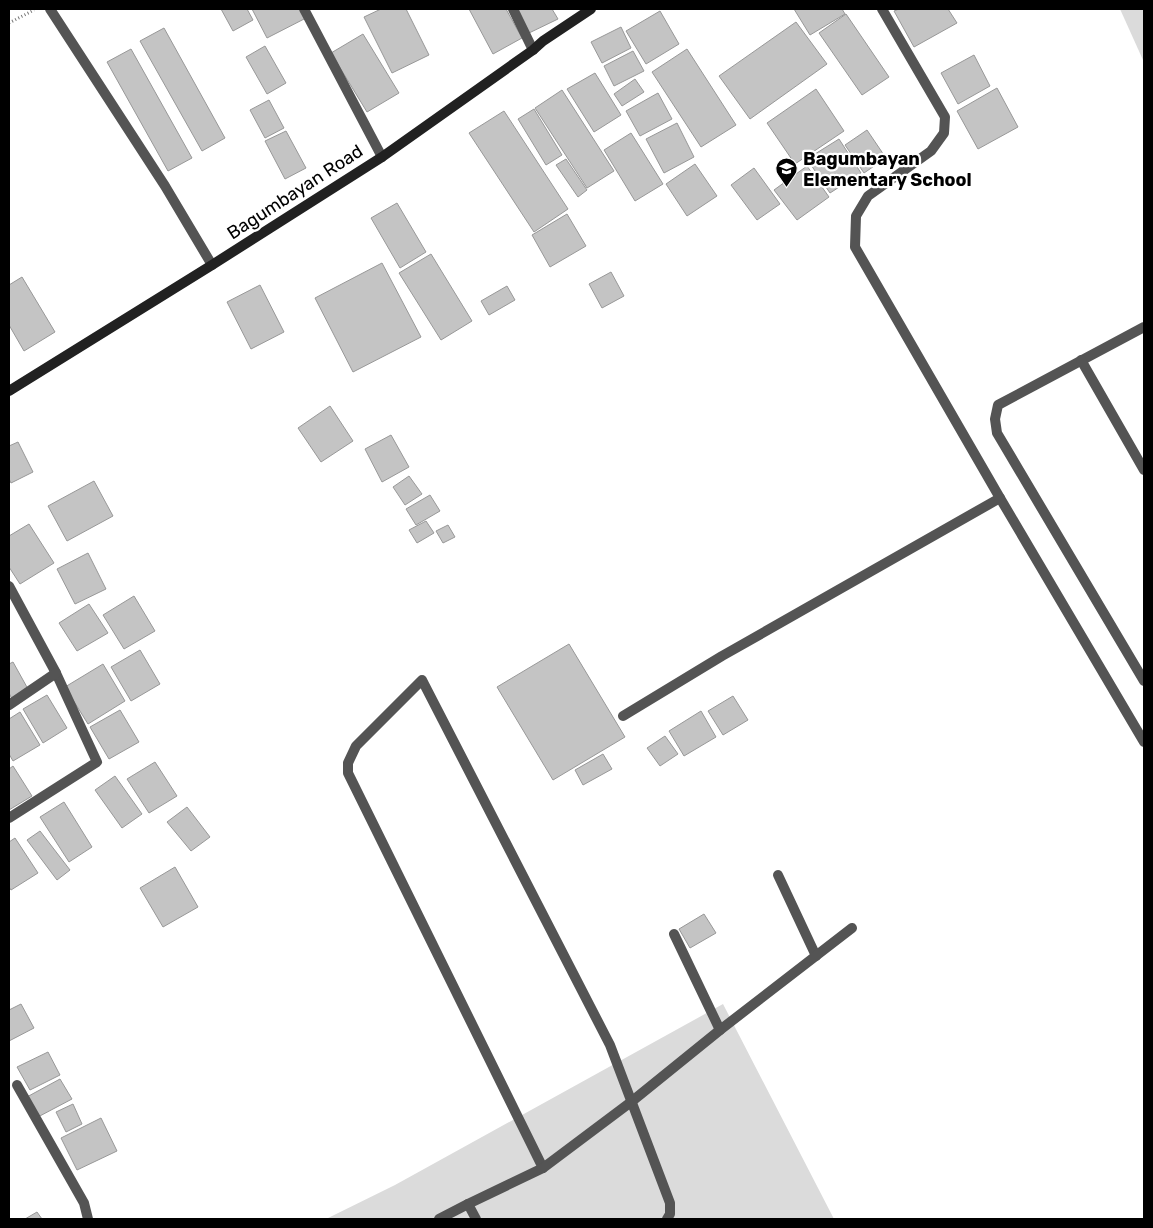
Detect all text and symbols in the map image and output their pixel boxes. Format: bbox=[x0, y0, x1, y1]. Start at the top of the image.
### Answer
street label: Bagumbayan Road bbox=[223, 140, 367, 244]
place label: Bagumbayan Elementary School bbox=[803, 148, 972, 191]
school or university icon: Bagumbayan Elementary School bbox=[775, 157, 799, 188]

